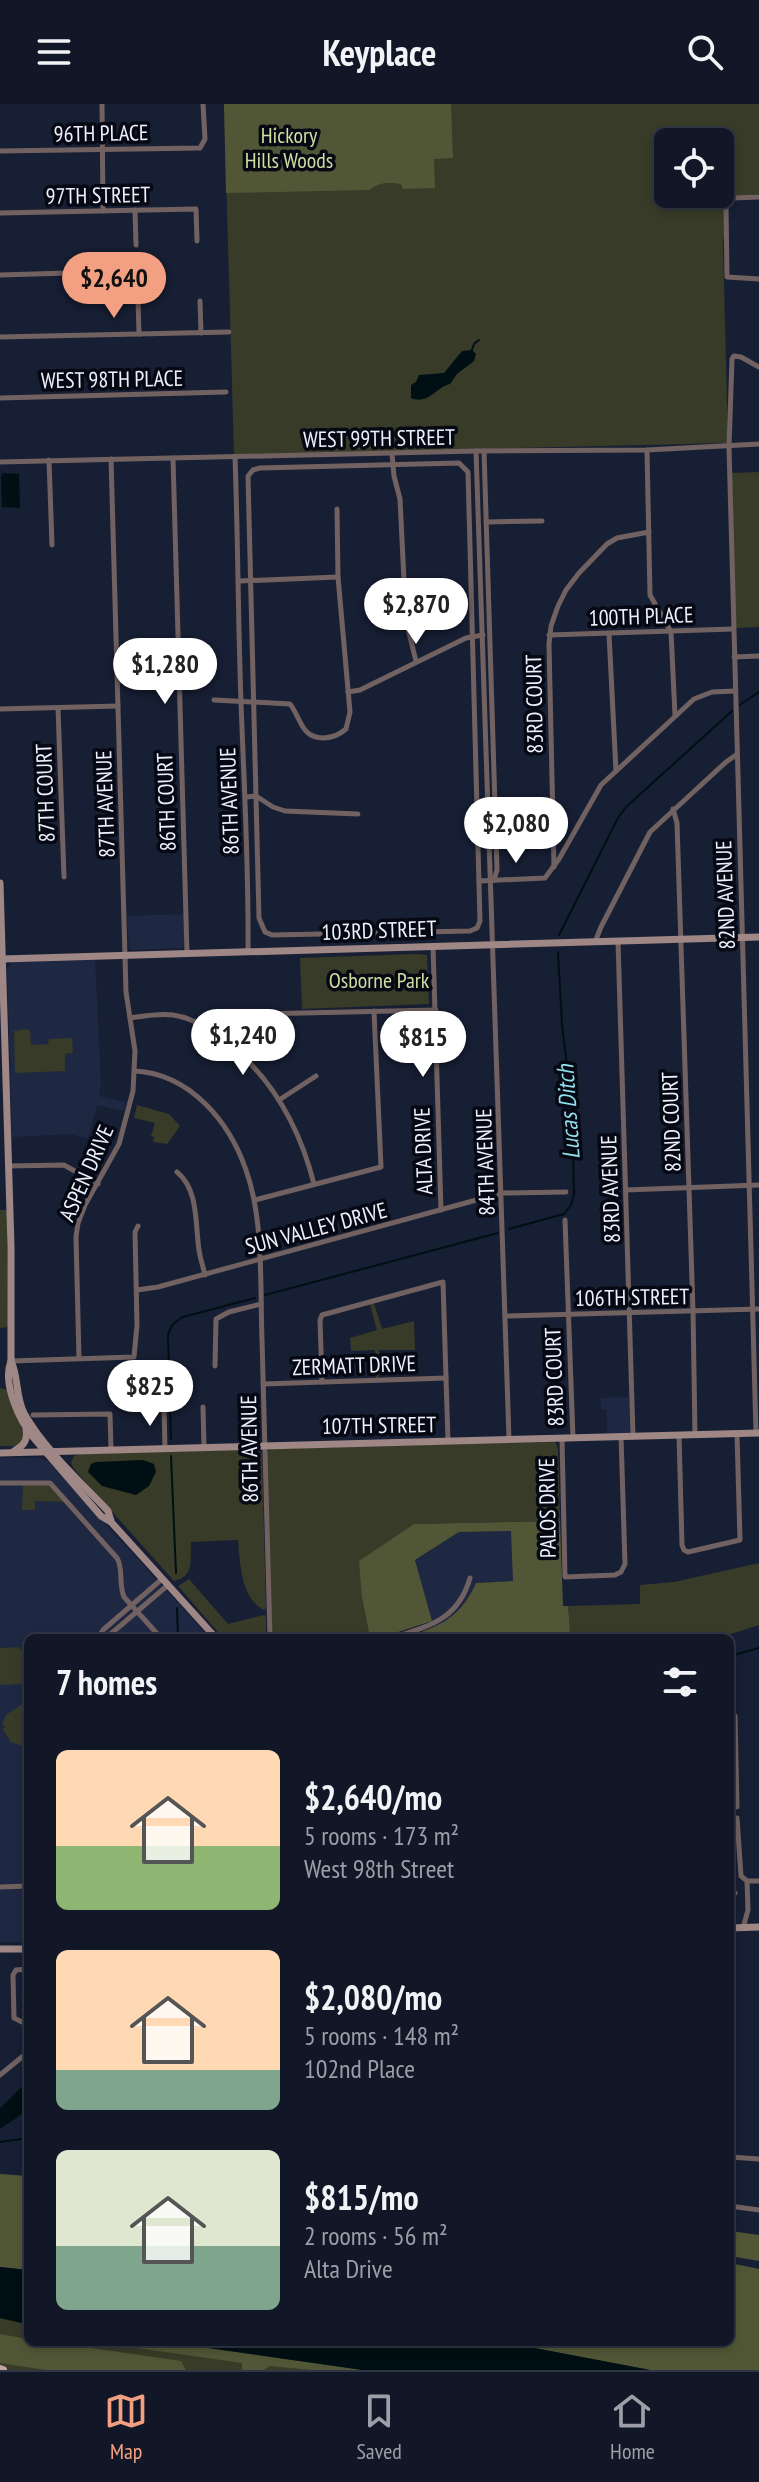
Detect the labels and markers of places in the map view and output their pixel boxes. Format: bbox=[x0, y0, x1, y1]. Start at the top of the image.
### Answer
pin: $2,640 bbox=[49, 252, 179, 320]
pin: $2,870 bbox=[351, 578, 481, 646]
pin: $1,280 bbox=[100, 638, 230, 706]
pin: $2,080 bbox=[451, 797, 581, 865]
pin: $1,240 bbox=[178, 1009, 308, 1077]
pin: $815 bbox=[376, 1011, 470, 1079]
pin: $825 bbox=[103, 1360, 197, 1428]

